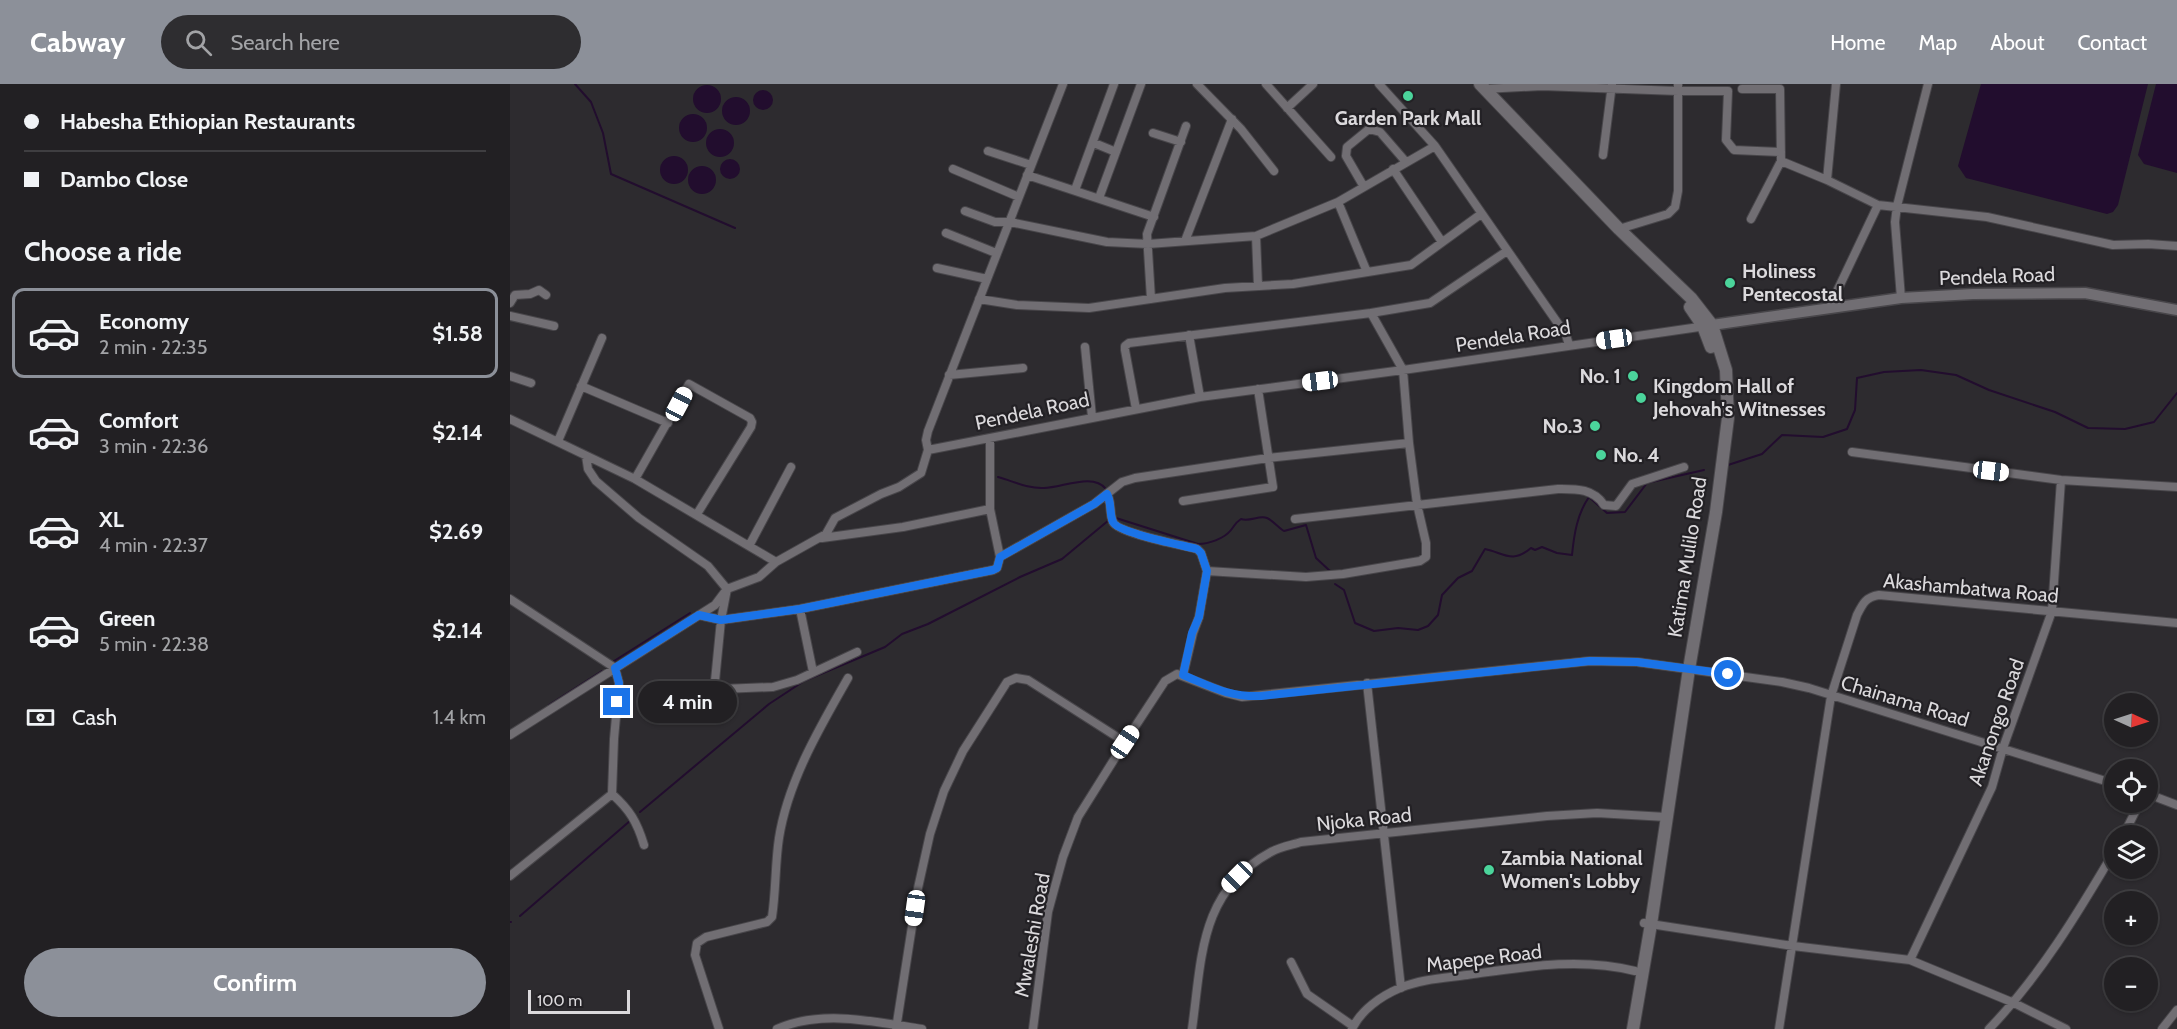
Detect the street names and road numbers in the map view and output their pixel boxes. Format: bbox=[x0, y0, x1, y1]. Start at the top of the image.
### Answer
street label: Pendela Road bbox=[1939, 262, 2055, 290]
street label: Pendela Road bbox=[1454, 315, 1572, 357]
street label: Pendela Road bbox=[973, 387, 1091, 435]
street label: Katima Mulilo Road bbox=[1662, 475, 1712, 639]
street label: Akashambatwa Road bbox=[1882, 568, 2060, 608]
street label: Akanongo Road bbox=[1963, 655, 2029, 789]
street label: Chainama Road bbox=[1838, 670, 1972, 732]
street label: Njoka Road bbox=[1315, 802, 1413, 836]
street label: Mwaleshi Road bbox=[1009, 871, 1055, 999]
street label: Mapepe Road bbox=[1425, 939, 1543, 977]

